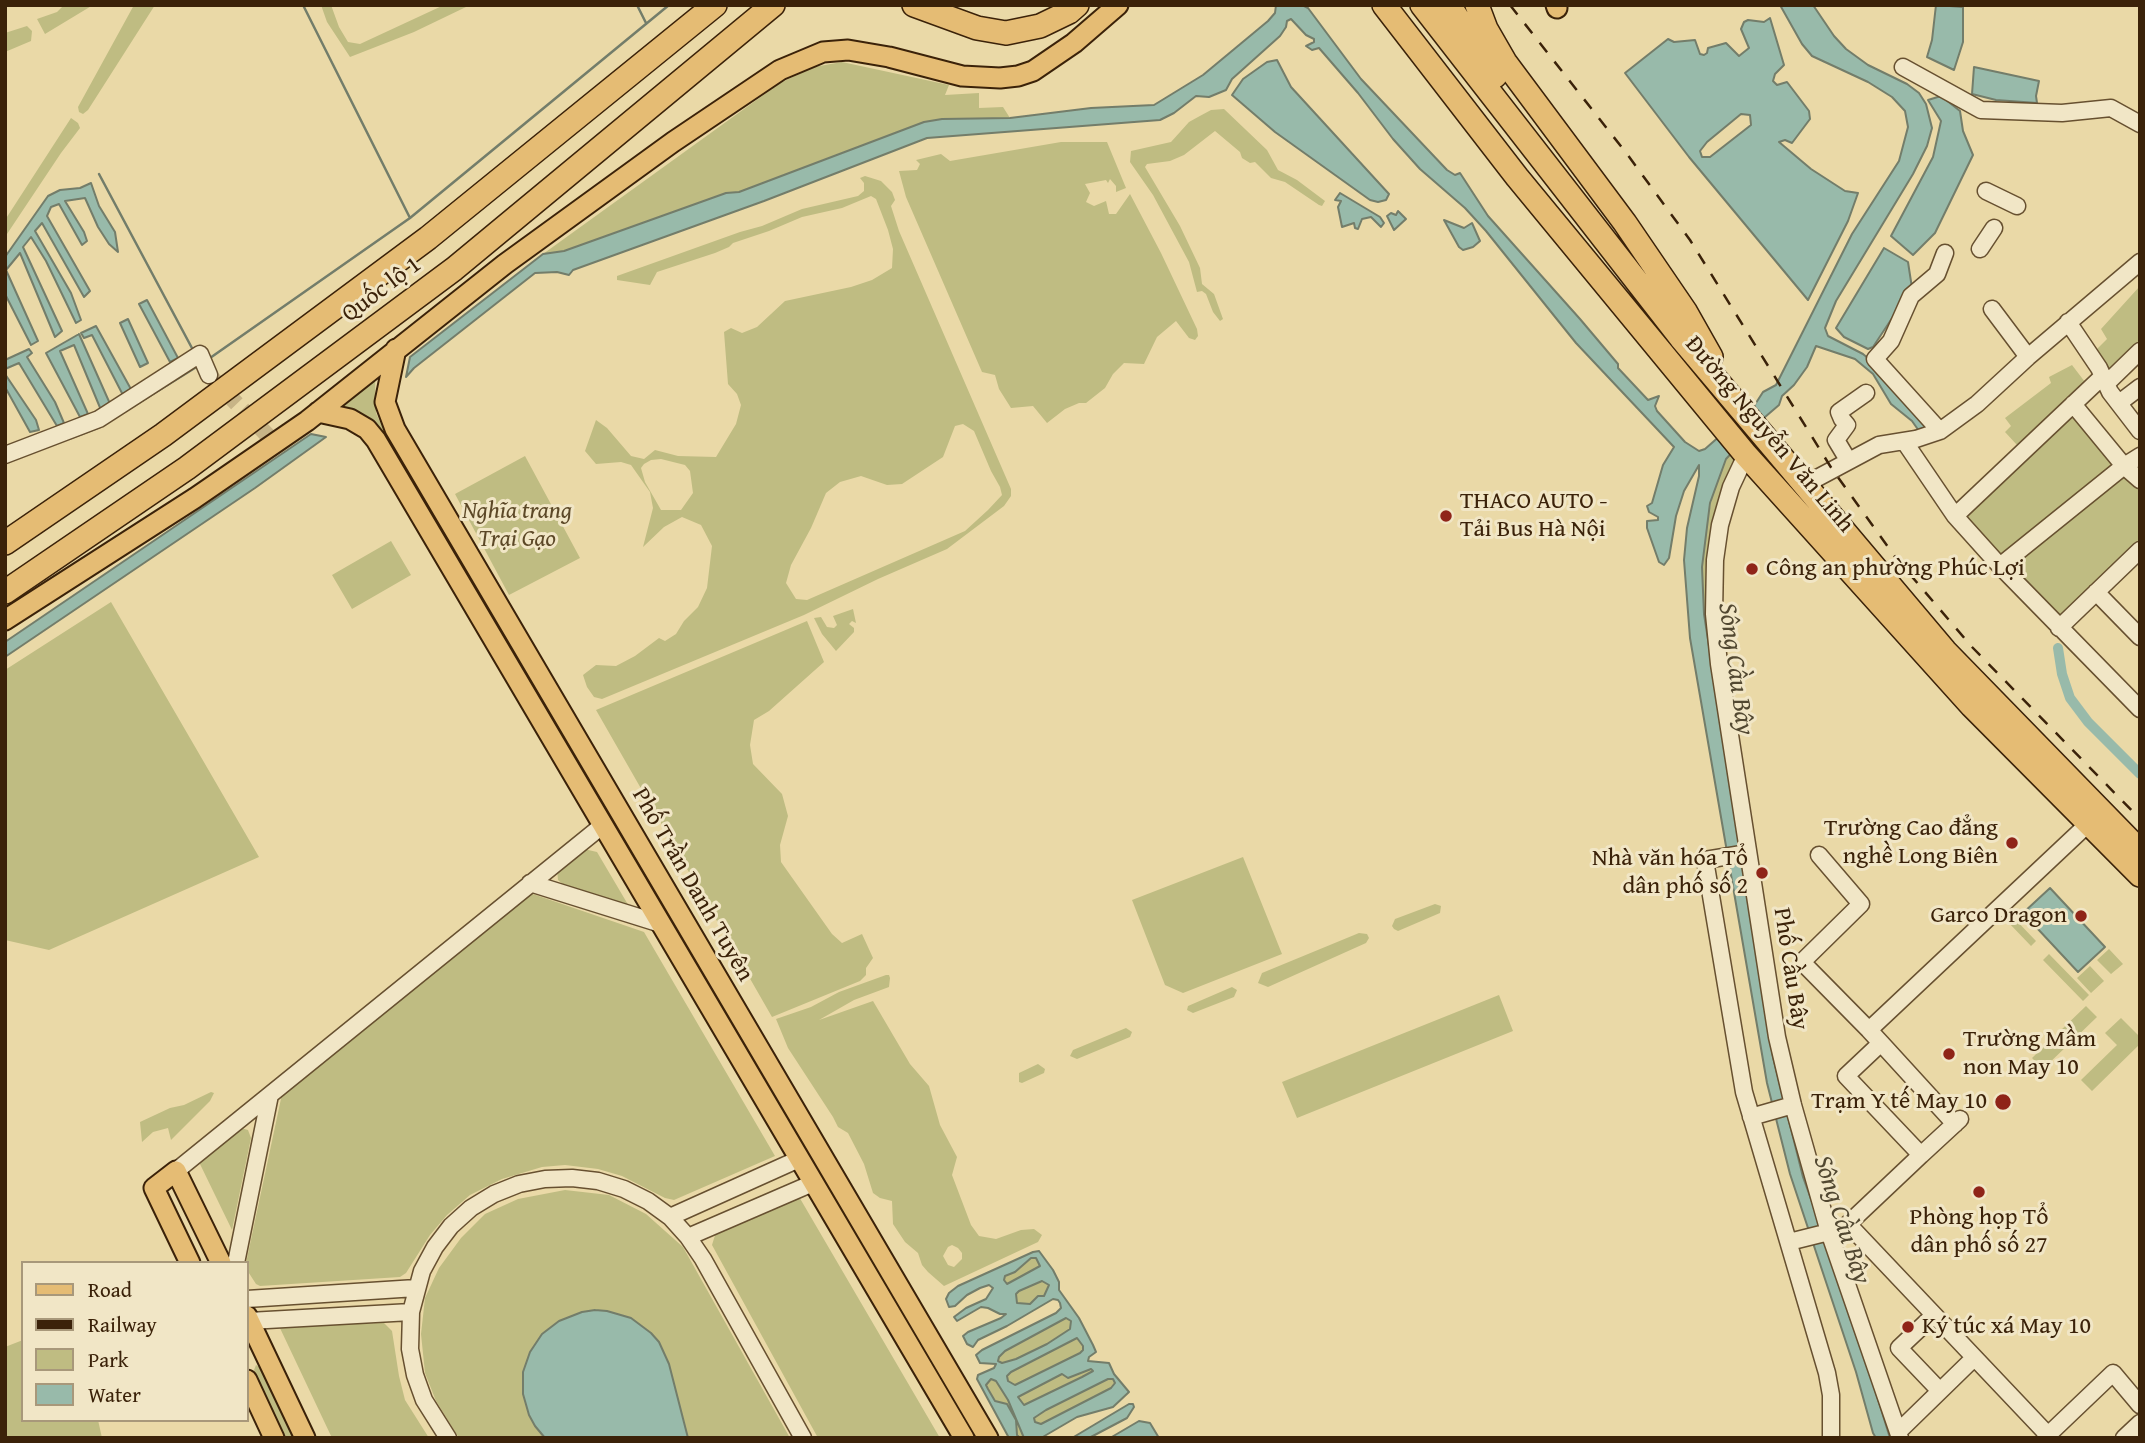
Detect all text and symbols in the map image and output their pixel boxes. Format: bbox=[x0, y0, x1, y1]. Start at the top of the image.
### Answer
street label: Quốc lộ 1 bbox=[337, 251, 427, 329]
street label: Đường Nguyễn Văn Linh bbox=[1678, 331, 1860, 539]
place label: THACO AUTO - Tải Bus Hà Nội bbox=[1460, 488, 1607, 544]
park label: Nghĩa trang Trại Gạo bbox=[462, 498, 572, 554]
marker: THACO AUTO - Tải Bus Hà Nội bbox=[1438, 508, 1454, 524]
place label: Công an phường Phúc Lợi bbox=[1766, 555, 2025, 583]
marker: Công an phường Phúc Lợi bbox=[1744, 561, 1760, 577]
water label: Sông Cầu Bây bbox=[1710, 601, 1760, 737]
street label: Phố Trần Danh Tuyên bbox=[625, 783, 759, 987]
place label: Trường Cao đẳng nghề Long Biên bbox=[1824, 815, 1998, 871]
marker: Trường Cao đẳng nghề Long Biên bbox=[2004, 835, 2020, 851]
place label: Nhà văn hóa Tổ dân phố số 2 bbox=[1592, 845, 1748, 901]
marker: Nhà văn hóa Tổ dân phố số 2 bbox=[1754, 865, 1770, 881]
place label: Garco Dragon bbox=[1931, 902, 2067, 930]
street label: Phố Cầu Bây bbox=[1766, 906, 1814, 1032]
marker: Garco Dragon bbox=[2073, 908, 2089, 924]
place label: Trường Mầm non May 10 bbox=[1963, 1026, 2096, 1082]
marker: Trường Mầm non May 10 bbox=[1941, 1046, 1957, 1062]
place label: Trạm Y tế May 10 bbox=[1811, 1088, 1987, 1116]
marker: Trạm Y tế May 10 bbox=[1993, 1092, 2013, 1112]
water label: Sông Cầu Bây bbox=[1806, 1152, 1876, 1288]
marker: Phòng họp Tổ dân phố số 27 bbox=[1971, 1184, 1987, 1200]
place label: Phòng họp Tổ dân phố số 27 bbox=[1910, 1204, 2048, 1260]
legend bbox=[21, 1261, 248, 1422]
text: Road bbox=[88, 1274, 132, 1305]
text: Railway bbox=[88, 1309, 157, 1340]
place label: Ký túc xá May 10 bbox=[1922, 1313, 2091, 1341]
marker: Ký túc xá May 10 bbox=[1900, 1319, 1916, 1335]
text: Park bbox=[88, 1344, 129, 1375]
text: Water bbox=[88, 1379, 141, 1410]

